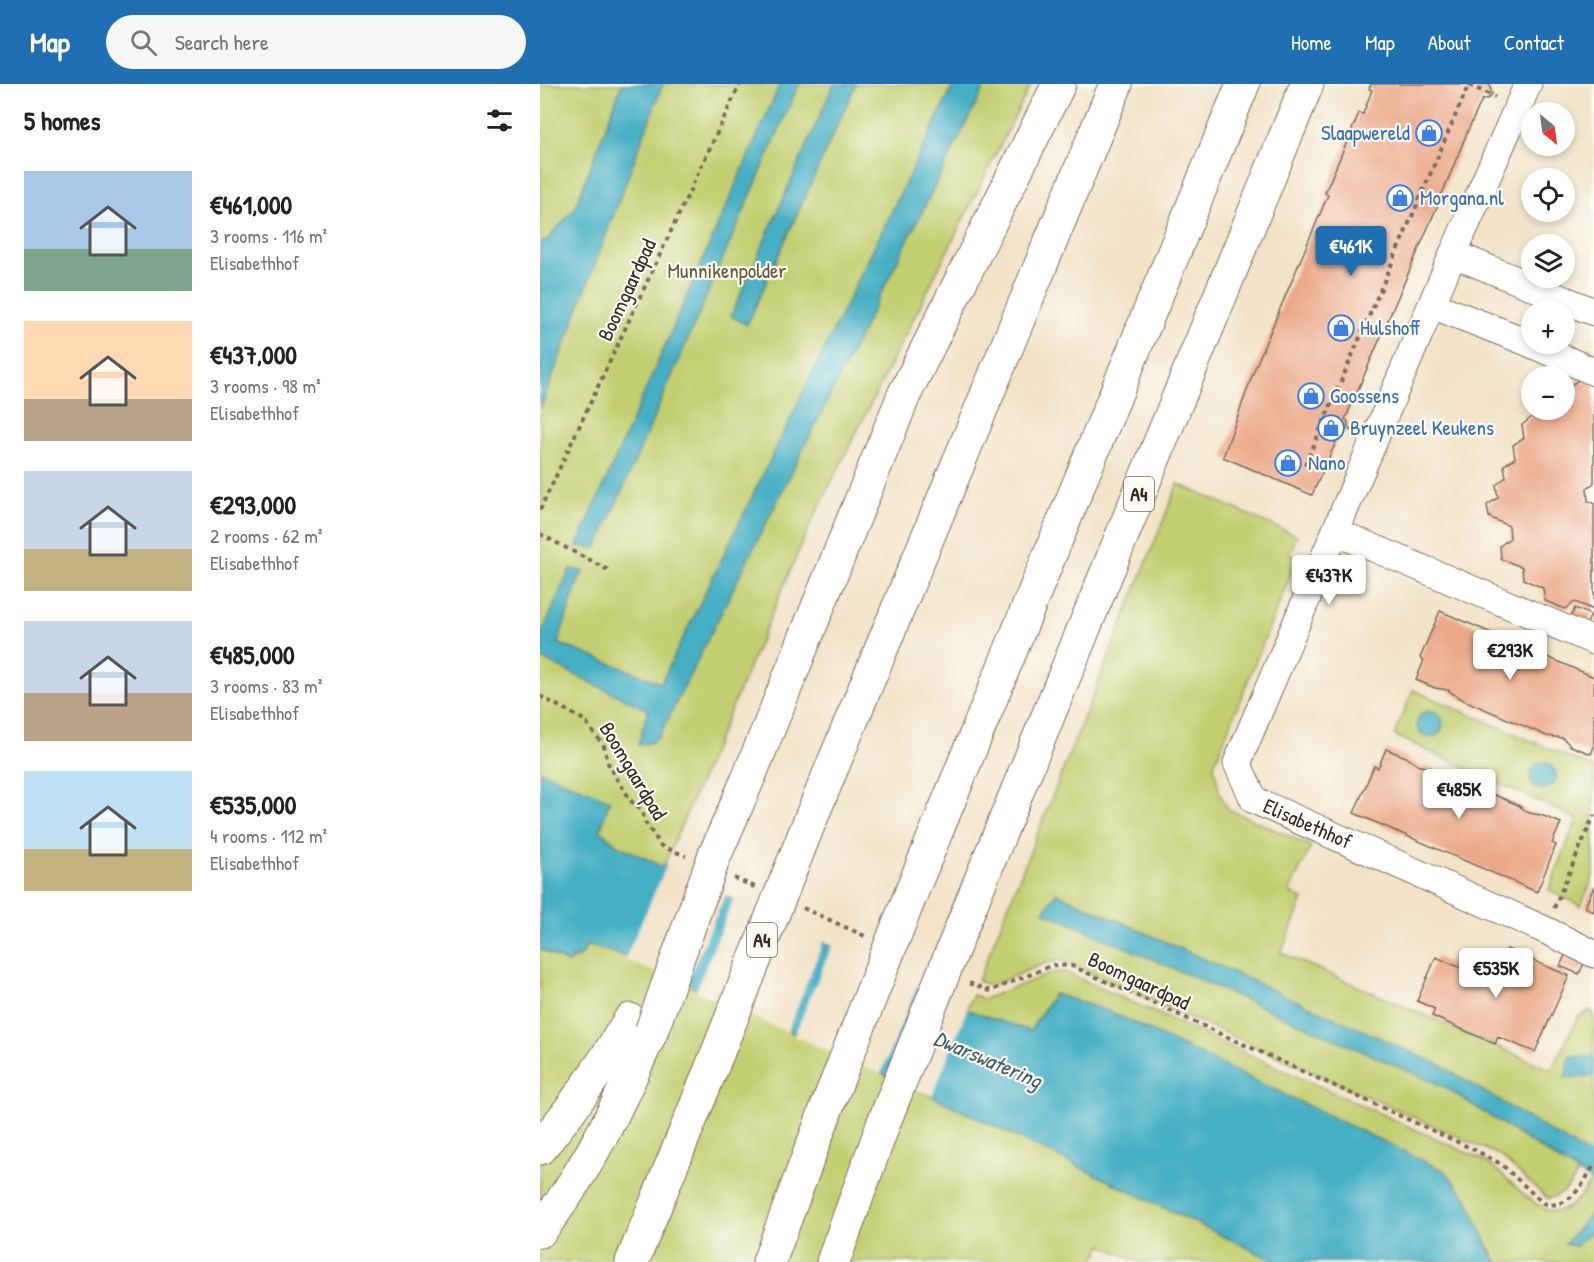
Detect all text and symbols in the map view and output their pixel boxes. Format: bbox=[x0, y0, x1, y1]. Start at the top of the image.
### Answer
search box bbox=[106, 15, 526, 69]
text: Map bbox=[30, 23, 70, 61]
icon: search bbox=[127, 26, 160, 59]
text: Search here bbox=[175, 27, 269, 57]
text: Home bbox=[1291, 28, 1332, 57]
text: Map bbox=[1365, 28, 1395, 57]
text: About bbox=[1428, 28, 1471, 57]
text: Contact bbox=[1504, 28, 1564, 57]
north arrow bbox=[1521, 102, 1575, 156]
map controls bbox=[1521, 102, 1575, 420]
text: 5 homes bbox=[24, 103, 100, 138]
icon: filters bbox=[483, 104, 516, 137]
place label: Slaapwereld bbox=[1321, 118, 1410, 147]
shop icon: Slaapwereld bbox=[1414, 118, 1444, 148]
button: locate bbox=[1521, 168, 1575, 222]
shop icon: Morgana.nl bbox=[1385, 183, 1415, 213]
place label: Morgana.nl bbox=[1420, 183, 1504, 212]
text: €461,000 bbox=[210, 187, 292, 222]
icon: home bbox=[72, 195, 144, 267]
text: 3 rooms · 116 m² bbox=[210, 222, 327, 249]
pin: €461K bbox=[1309, 226, 1393, 277]
text: €461K bbox=[1330, 232, 1372, 259]
street label: Boomgaardpad bbox=[590, 234, 663, 345]
button: layers bbox=[1521, 234, 1575, 288]
text: Elisabethhof bbox=[210, 249, 299, 276]
park label: Munnikenpolder bbox=[668, 256, 786, 285]
button: + bbox=[1521, 300, 1575, 354]
shop icon: Hulshoff bbox=[1326, 313, 1356, 343]
place label: Hulshoff bbox=[1360, 313, 1420, 342]
text: €437,000 bbox=[210, 337, 297, 372]
icon: home bbox=[72, 345, 144, 417]
button: − bbox=[1521, 366, 1575, 420]
text: 3 rooms · 98 m² bbox=[210, 372, 321, 399]
shop icon: Goossens bbox=[1296, 381, 1326, 411]
place label: Goossens bbox=[1330, 381, 1399, 410]
text: Elisabethhof bbox=[210, 399, 299, 426]
shop icon: Bruynzeel Keukens bbox=[1316, 413, 1346, 443]
place label: Bruynzeel Keukens bbox=[1350, 413, 1494, 442]
shop icon: Nano bbox=[1273, 448, 1303, 478]
place label: Nano bbox=[1308, 448, 1345, 477]
road number: A4 bbox=[1124, 477, 1154, 511]
text: €293,000 bbox=[210, 487, 296, 522]
icon: home bbox=[72, 495, 144, 567]
text: 2 rooms · 62 m² bbox=[210, 522, 322, 549]
text: Elisabethhof bbox=[210, 549, 299, 576]
pin: €437K bbox=[1287, 555, 1371, 606]
text: €437K bbox=[1306, 561, 1352, 588]
pin: €293K bbox=[1468, 630, 1552, 681]
text: €293K bbox=[1487, 636, 1533, 663]
text: €485,000 bbox=[210, 637, 295, 672]
icon: home bbox=[72, 645, 144, 717]
text: 3 rooms · 83 m² bbox=[210, 672, 322, 699]
text: Elisabethhof bbox=[210, 699, 299, 726]
street label: Boomgaardpad bbox=[593, 716, 674, 825]
pin: €485K bbox=[1417, 769, 1501, 820]
text: €485K bbox=[1437, 775, 1481, 802]
text: €535,000 bbox=[210, 787, 296, 822]
street label: Elisabethhof bbox=[1259, 791, 1357, 856]
icon: home bbox=[72, 795, 144, 867]
text: 4 rooms · 112 m² bbox=[210, 822, 327, 849]
text: Elisabethhof bbox=[210, 849, 299, 876]
road number: A4 bbox=[747, 923, 777, 957]
street label: Boomgaardpad bbox=[1084, 944, 1195, 1017]
pin: €535K bbox=[1454, 948, 1538, 999]
text: €535K bbox=[1473, 954, 1519, 981]
water label: Dwarswatering bbox=[929, 1023, 1048, 1096]

